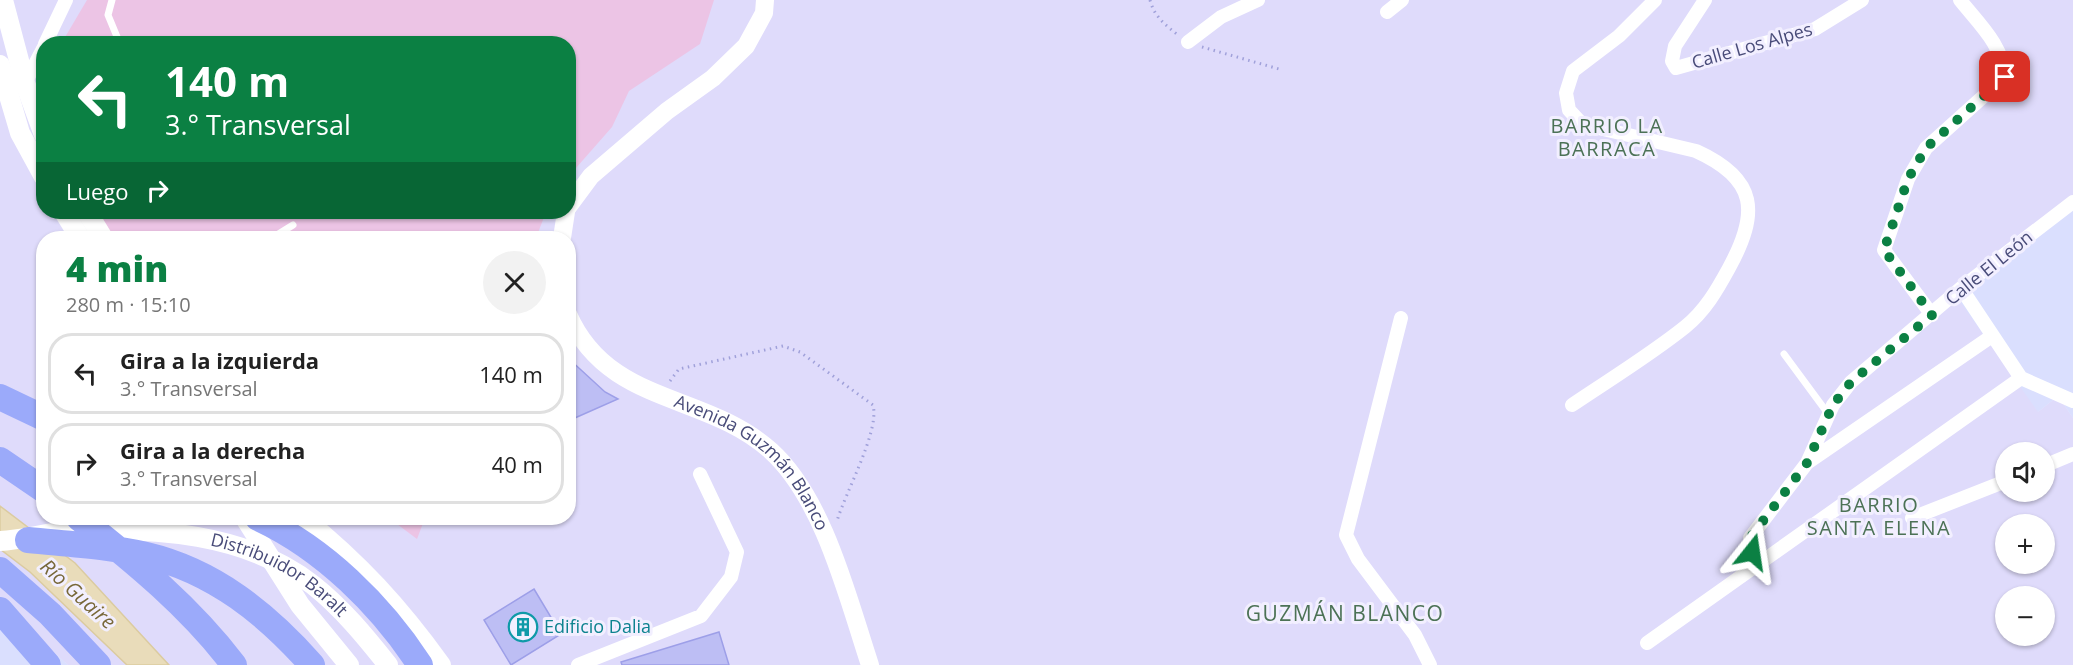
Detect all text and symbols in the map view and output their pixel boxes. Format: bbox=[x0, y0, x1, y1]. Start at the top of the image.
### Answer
street label: Calle Los Alpes bbox=[1689, 16, 1815, 74]
pin bbox=[1979, 51, 2030, 102]
text: 140 m bbox=[165, 52, 289, 109]
icon: left bbox=[66, 60, 144, 138]
icon: arrive bbox=[1988, 60, 2021, 93]
text: 3.° Transversal bbox=[165, 106, 351, 143]
district label: BARRIO LA BARRACA bbox=[1550, 112, 1664, 162]
icon: right bbox=[141, 174, 174, 207]
text: Luego bbox=[66, 176, 129, 206]
street label: Calle El León bbox=[1940, 225, 2037, 310]
text: 4 min bbox=[66, 244, 168, 293]
button: close bbox=[483, 251, 546, 314]
text: 280 m · 15:10 bbox=[66, 291, 191, 318]
text: Gira a la izquierda bbox=[120, 345, 319, 375]
icon: left bbox=[69, 357, 102, 390]
text: 140 m bbox=[479, 359, 543, 389]
text: 3.° Transversal bbox=[120, 375, 258, 402]
street label: Avenida Guzmán Blanco bbox=[671, 389, 835, 534]
text: Gira a la derecha bbox=[120, 435, 305, 465]
map controls bbox=[1995, 442, 2055, 646]
button: sound bbox=[1995, 442, 2055, 502]
icon: right bbox=[69, 447, 102, 480]
text: 40 m bbox=[492, 449, 543, 479]
text: 3.° Transversal bbox=[120, 465, 258, 492]
district label: BARRIO SANTA ELENA bbox=[1807, 491, 1951, 541]
button: + bbox=[1995, 514, 2055, 574]
position arrow bbox=[1720, 520, 1784, 584]
street label: Distribuidor Baralt bbox=[209, 527, 354, 621]
water label: Río Guaire bbox=[35, 553, 122, 635]
button: − bbox=[1995, 586, 2055, 646]
district label: GUZMÁN BLANCO bbox=[1246, 599, 1444, 627]
building icon: Edificio Dalia bbox=[507, 611, 539, 643]
place label: Edificio Dalia bbox=[544, 614, 651, 638]

